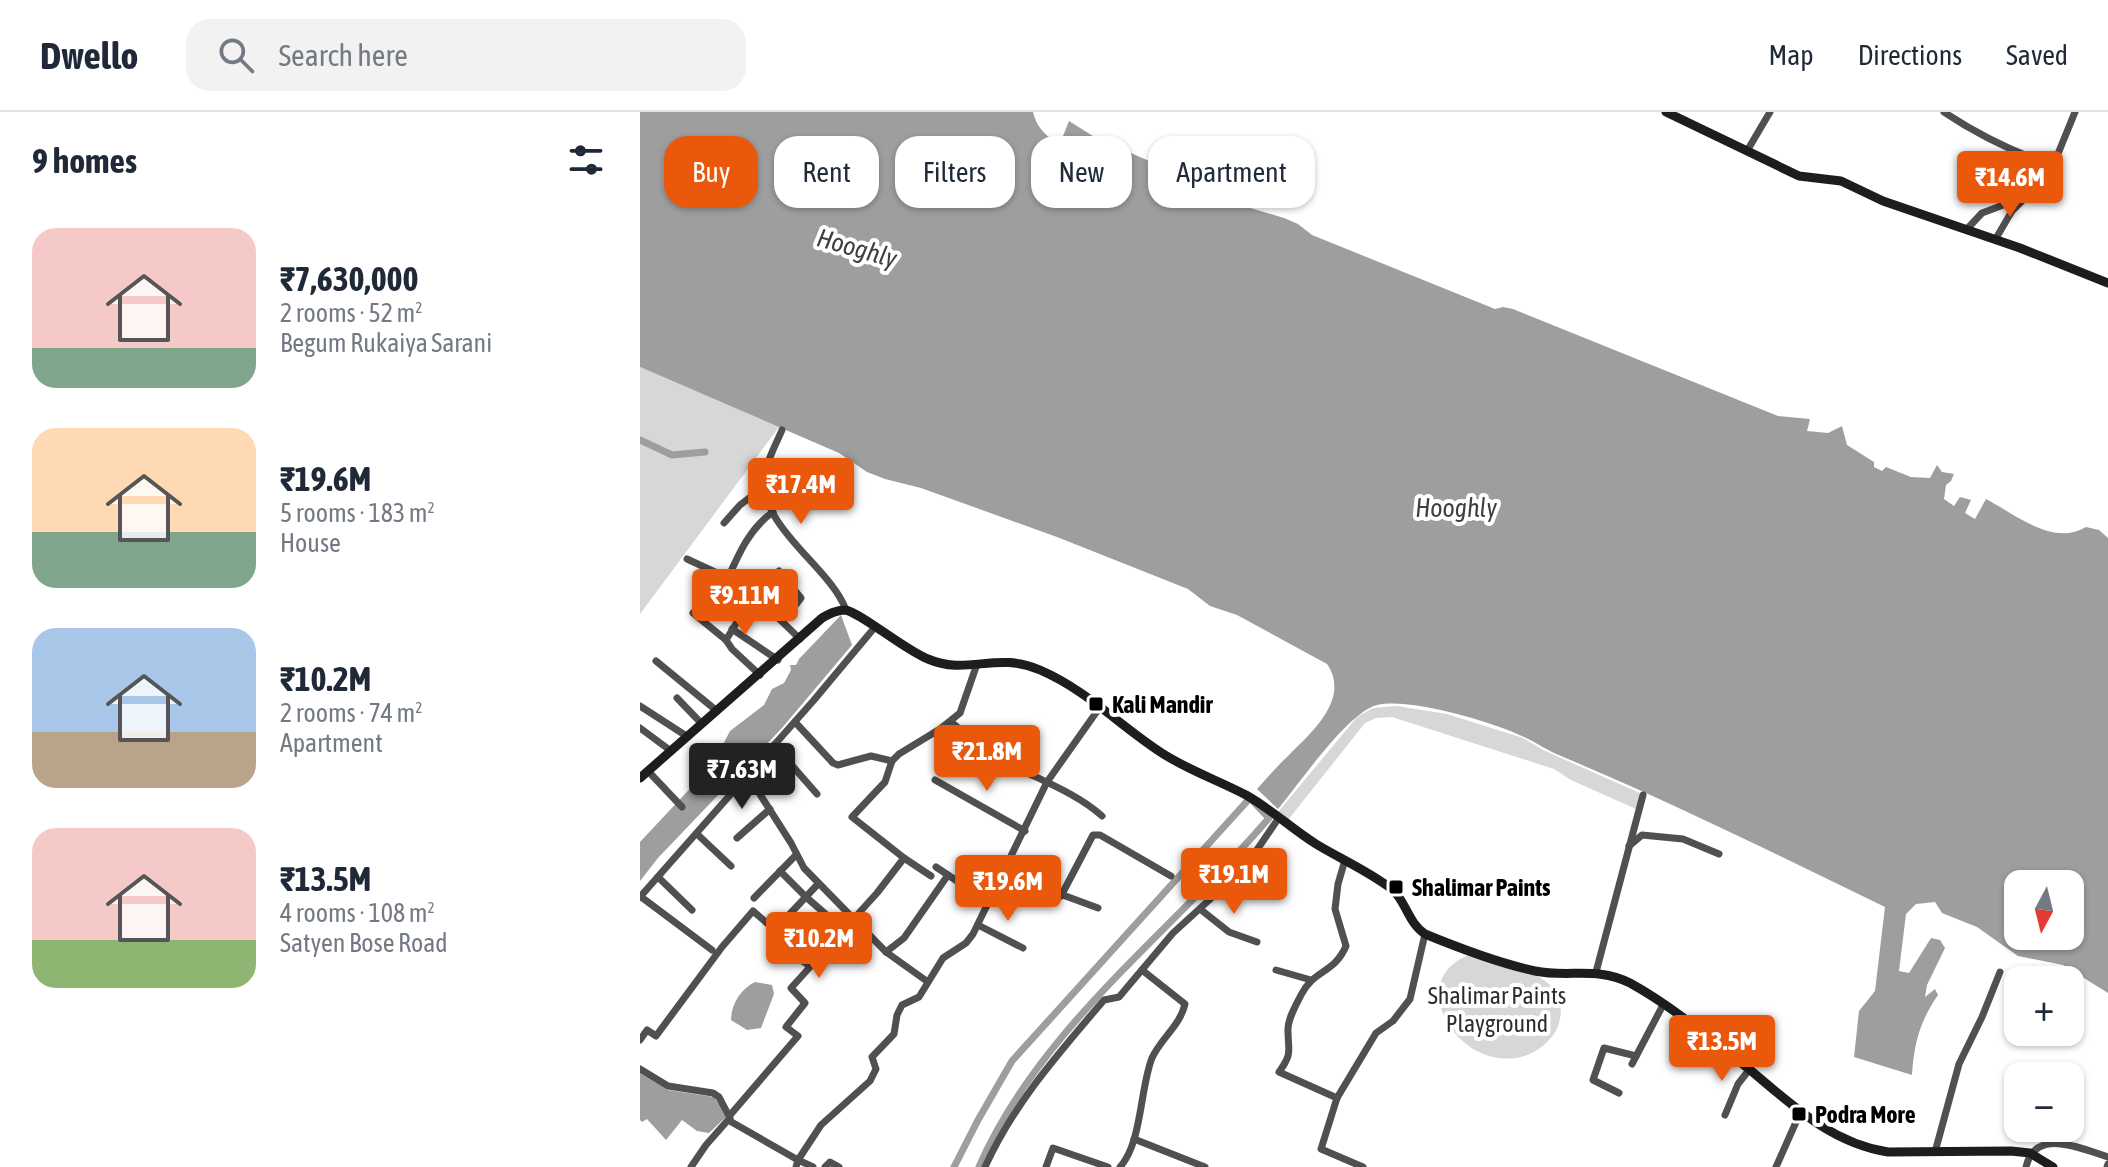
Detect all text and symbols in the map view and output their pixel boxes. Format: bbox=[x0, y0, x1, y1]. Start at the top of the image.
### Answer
search box bbox=[186, 19, 746, 91]
icon: search bbox=[214, 33, 258, 77]
text: Dwello bbox=[40, 34, 138, 77]
text: Search here bbox=[278, 38, 408, 72]
text: Map bbox=[1769, 39, 1814, 71]
text: Directions bbox=[1858, 39, 1962, 71]
text: Saved bbox=[2006, 39, 2068, 71]
chip: Buy bbox=[664, 136, 758, 208]
chip: Rent bbox=[774, 136, 879, 208]
chip: Filters bbox=[895, 136, 1015, 208]
chip: New bbox=[1031, 136, 1132, 208]
chip: Apartment bbox=[1148, 136, 1315, 208]
icon: filters bbox=[564, 138, 608, 182]
text: 9 homes bbox=[32, 141, 137, 180]
pin: ₹14.6M bbox=[1945, 151, 2075, 219]
text: ₹14.6M bbox=[1975, 162, 2045, 192]
water label: Hooghly bbox=[814, 222, 901, 274]
text: ₹7,630,000 bbox=[280, 259, 419, 298]
icon: home bbox=[96, 260, 192, 356]
text: 2 rooms · 52 m² bbox=[280, 298, 422, 328]
text: Begum Rukaiya Sarani bbox=[280, 328, 492, 358]
pin: ₹17.4M bbox=[736, 458, 866, 526]
text: ₹19.6M bbox=[280, 459, 371, 498]
icon: home bbox=[96, 460, 192, 556]
text: ₹17.4M bbox=[766, 469, 836, 499]
water label: Hooghly bbox=[1415, 493, 1497, 523]
text: 5 rooms · 183 m² bbox=[280, 498, 435, 528]
text: House bbox=[280, 528, 341, 558]
pin: ₹9.11M bbox=[680, 569, 810, 637]
text: ₹9.11M bbox=[710, 580, 780, 610]
text: ₹10.2M bbox=[280, 659, 371, 698]
icon: home bbox=[96, 660, 192, 756]
place label: Kali Mandir bbox=[1112, 691, 1213, 718]
marker: Kali Mandir bbox=[1087, 695, 1105, 713]
text: 2 rooms · 74 m² bbox=[280, 698, 422, 728]
pin: ₹21.8M bbox=[922, 725, 1052, 793]
text: Apartment bbox=[280, 728, 383, 758]
text: ₹21.8M bbox=[952, 736, 1022, 766]
pin: ₹7.63M bbox=[677, 743, 807, 811]
text: ₹7.63M bbox=[707, 754, 777, 784]
pin: ₹19.1M bbox=[1169, 848, 1299, 916]
pin: ₹19.6M bbox=[943, 855, 1073, 923]
text: ₹13.5M bbox=[280, 859, 371, 898]
text: ₹19.1M bbox=[1199, 859, 1269, 889]
icon: home bbox=[96, 860, 192, 956]
text: ₹19.6M bbox=[973, 866, 1043, 896]
north arrow bbox=[2004, 870, 2084, 950]
map controls bbox=[2004, 870, 2084, 1142]
place label: Shalimar Paints bbox=[1412, 874, 1551, 901]
marker: Shalimar Paints bbox=[1387, 878, 1405, 896]
text: 4 rooms · 108 m² bbox=[280, 898, 435, 928]
pin: ₹10.2M bbox=[754, 912, 884, 980]
text: ₹10.2M bbox=[784, 923, 854, 953]
text: Satyen Bose Road bbox=[280, 928, 448, 958]
button: + bbox=[2004, 966, 2084, 1046]
park label: Shalimar Paints Playground bbox=[1428, 982, 1566, 1037]
pin: ₹13.5M bbox=[1657, 1015, 1787, 1083]
text: ₹13.5M bbox=[1687, 1026, 1757, 1056]
button: − bbox=[2004, 1062, 2084, 1142]
place label: Podra More bbox=[1815, 1101, 1916, 1128]
marker: Podra More bbox=[1790, 1105, 1808, 1123]

